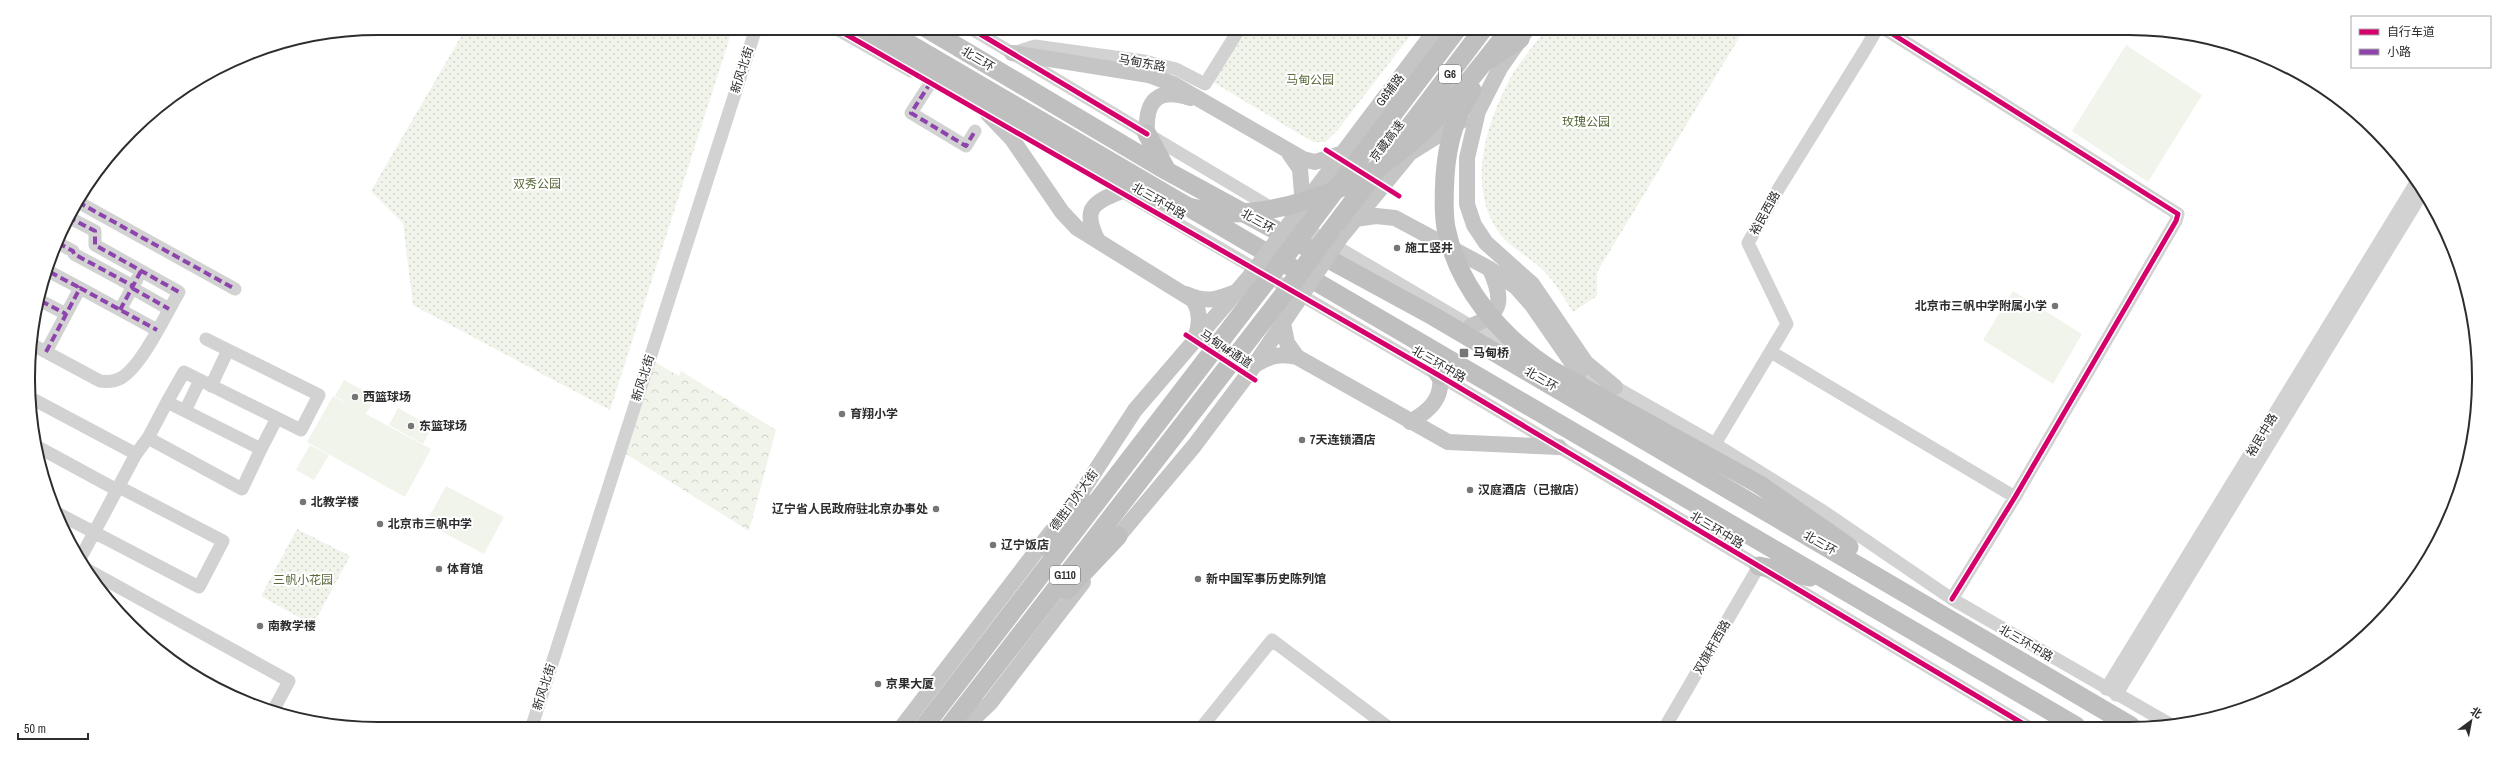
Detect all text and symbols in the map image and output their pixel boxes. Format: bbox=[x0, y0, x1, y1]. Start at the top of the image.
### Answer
legend bbox=[2351, 16, 2491, 68]
text: 自行车道 bbox=[2387, 24, 2435, 40]
street label: 北三环 bbox=[958, 43, 998, 75]
text: 小路 bbox=[2387, 44, 2411, 60]
street label: 新风北街 bbox=[727, 45, 757, 95]
street label: 马甸东路 bbox=[1117, 51, 1167, 75]
road number: G6 bbox=[1439, 65, 1461, 83]
street label: G6辅路 bbox=[1372, 70, 1408, 110]
park label: 马甸公园 bbox=[1286, 72, 1334, 88]
park label: 玫瑰公园 bbox=[1562, 114, 1610, 130]
street label: 京藏高速 bbox=[1366, 117, 1408, 165]
park label: 双秀公园 bbox=[513, 176, 561, 192]
street label: 北三环中路 bbox=[1129, 179, 1189, 223]
street label: 裕民西路 bbox=[1746, 188, 1784, 238]
street label: 北三环 bbox=[1238, 205, 1278, 237]
place label: 施工竖井 bbox=[1405, 240, 1453, 256]
marker: 施工竖井 bbox=[1392, 243, 1402, 253]
place label: 北京市三帆中学附属小学 bbox=[1915, 298, 2047, 314]
marker: 北京市三帆中学附属小学 bbox=[2050, 301, 2060, 311]
street label: 马甸4#通道 bbox=[1197, 326, 1255, 372]
street label: 北三环中路 bbox=[1409, 342, 1469, 386]
place label: 马甸桥 bbox=[1473, 345, 1509, 361]
marker: 马甸桥 bbox=[1458, 347, 1470, 359]
street label: 新风北街 bbox=[628, 353, 658, 403]
street label: 北三环 bbox=[1521, 363, 1561, 395]
place label: 西篮球场 bbox=[363, 389, 411, 405]
marker: 西篮球场 bbox=[350, 392, 360, 402]
place label: 育翔小学 bbox=[850, 406, 898, 422]
marker: 育翔小学 bbox=[837, 409, 847, 419]
street label: 裕民中路 bbox=[2243, 410, 2281, 460]
place label: 东篮球场 bbox=[419, 418, 467, 434]
marker: 东篮球场 bbox=[406, 421, 416, 431]
place label: 7天连锁酒店 bbox=[1310, 432, 1375, 448]
marker: 7天连锁酒店 bbox=[1297, 435, 1307, 445]
street label: 德胜门外大街 bbox=[1046, 466, 1102, 534]
place label: 汉庭酒店（已撤店） bbox=[1478, 482, 1586, 498]
marker: 汉庭酒店（已撤店） bbox=[1465, 485, 1475, 495]
place label: 北教学楼 bbox=[311, 494, 359, 510]
marker: 北教学楼 bbox=[298, 497, 308, 507]
place label: 辽宁省人民政府驻北京办事处 bbox=[772, 501, 928, 517]
marker: 辽宁省人民政府驻北京办事处 bbox=[931, 504, 941, 514]
street label: 北三环中路 bbox=[1687, 508, 1747, 552]
place label: 北京市三帆中学 bbox=[388, 516, 472, 532]
marker: 北京市三帆中学 bbox=[375, 519, 385, 529]
street label: 北三环 bbox=[1800, 527, 1840, 559]
place label: 辽宁饭店 bbox=[1001, 537, 1049, 553]
marker: 辽宁饭店 bbox=[988, 540, 998, 550]
place label: 体育馆 bbox=[447, 561, 483, 577]
marker: 体育馆 bbox=[434, 564, 444, 574]
road number: G110 bbox=[1050, 566, 1080, 584]
place label: 新中国军事历史陈列馆 bbox=[1206, 571, 1326, 587]
park label: 三帆小花园 bbox=[273, 572, 333, 588]
marker: 新中国军事历史陈列馆 bbox=[1193, 574, 1203, 584]
street label: 双旗杆西路 bbox=[1690, 617, 1734, 677]
place label: 南教学楼 bbox=[268, 618, 316, 634]
marker: 南教学楼 bbox=[255, 621, 265, 631]
street label: 北三环中路 bbox=[1996, 621, 2056, 665]
street label: 新风北街 bbox=[529, 662, 559, 712]
place label: 京果大厦 bbox=[886, 676, 934, 692]
marker: 京果大厦 bbox=[873, 679, 883, 689]
north arrow bbox=[2451, 701, 2491, 741]
text: 北 bbox=[2468, 704, 2485, 721]
scale bar bbox=[18, 715, 88, 741]
text: 50 m bbox=[24, 721, 46, 737]

